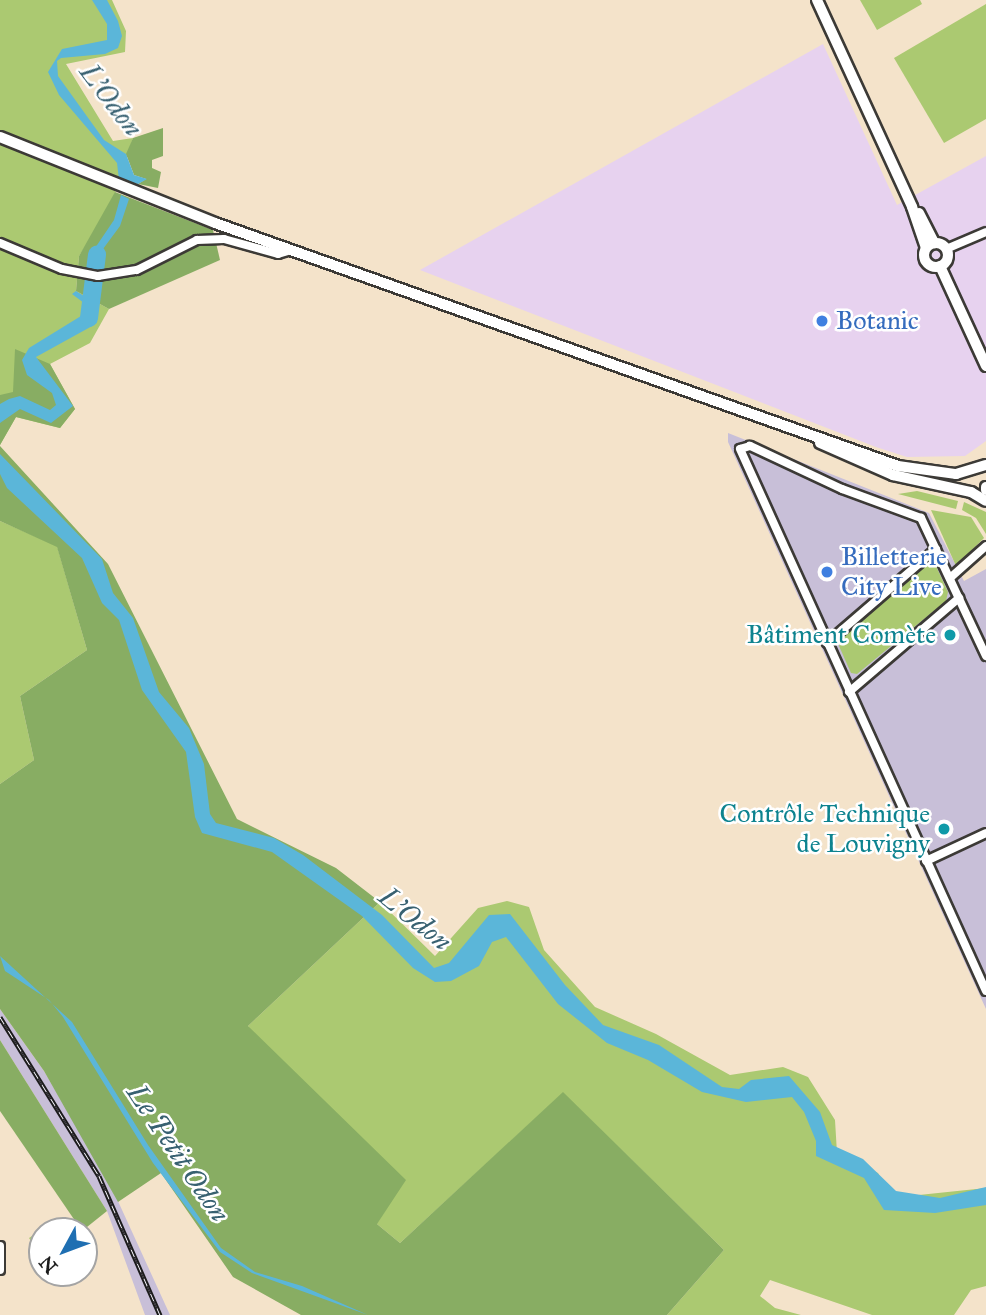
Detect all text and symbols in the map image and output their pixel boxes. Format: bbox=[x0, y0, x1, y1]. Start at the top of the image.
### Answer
water label: L'Odon bbox=[72, 57, 150, 143]
place label: Botanic bbox=[836, 305, 919, 337]
marker: Botanic bbox=[814, 313, 830, 329]
place label: Billetterie City Live bbox=[841, 541, 947, 602]
marker: Billetterie City Live bbox=[819, 564, 835, 580]
place label: Bâtiment Comète bbox=[747, 619, 936, 651]
marker: Bâtiment Comète bbox=[942, 627, 958, 643]
place label: Contrôle Technique de Louvigny bbox=[719, 798, 930, 860]
marker: Contrôle Technique de Louvigny bbox=[936, 821, 952, 837]
water label: L'Odon bbox=[372, 880, 458, 958]
water label: Le Petit Odon bbox=[119, 1078, 237, 1228]
north arrow bbox=[28, 1217, 98, 1287]
text: N bbox=[34, 1251, 62, 1278]

